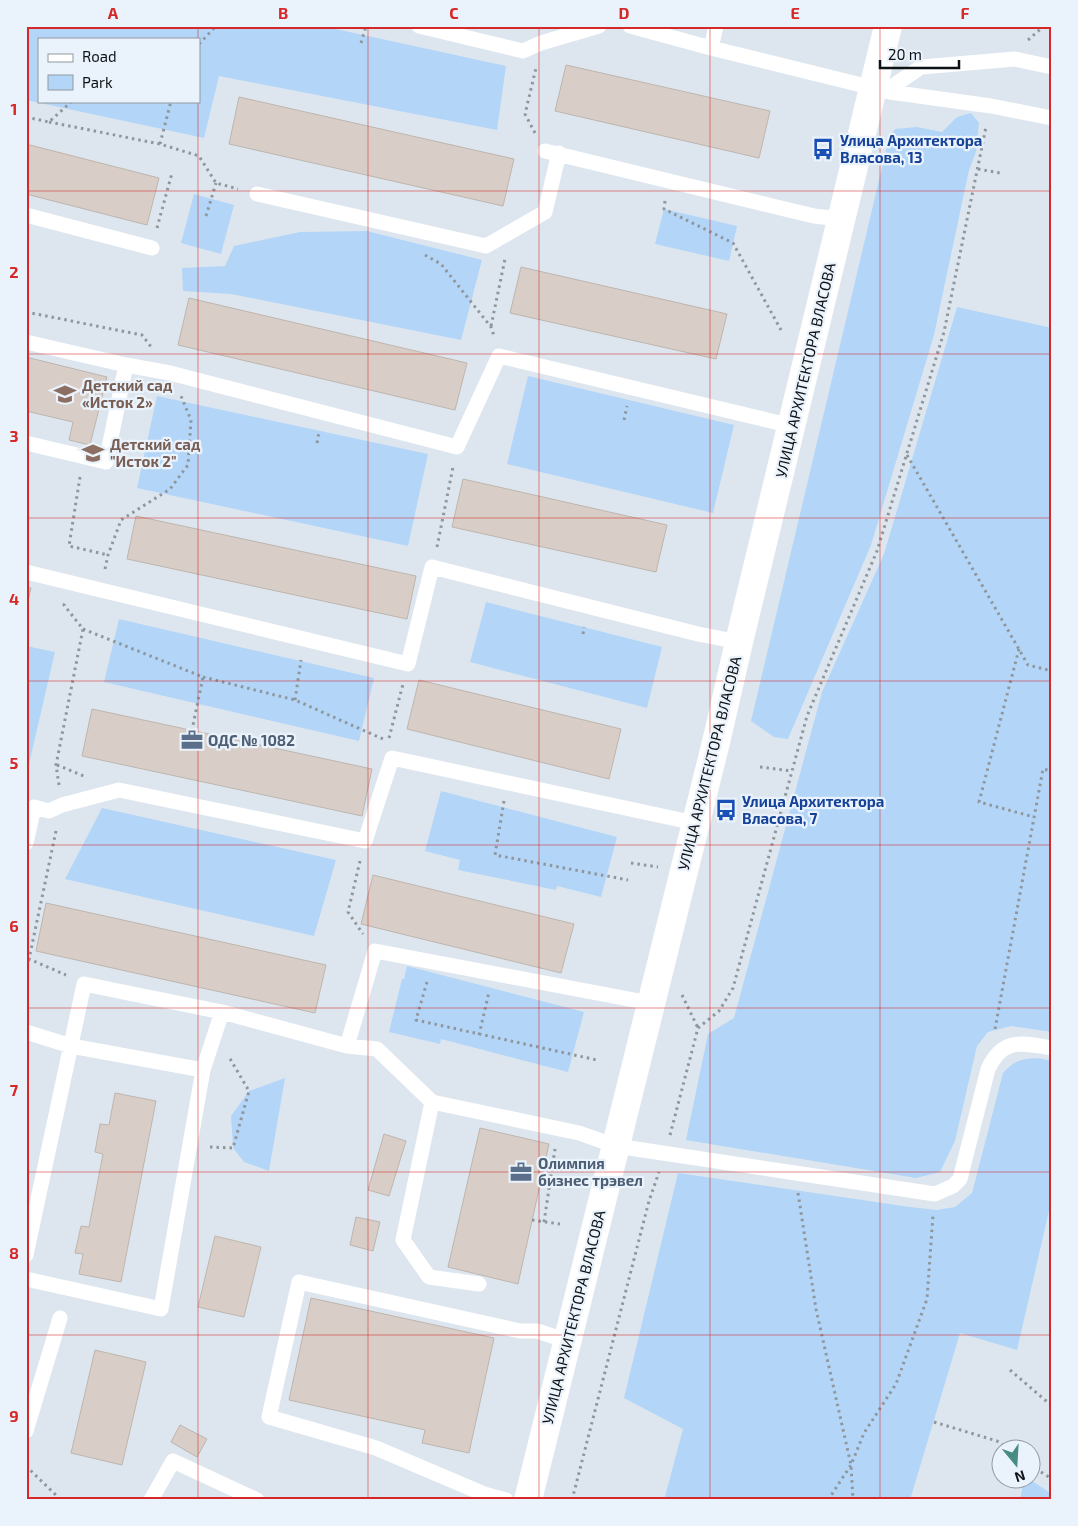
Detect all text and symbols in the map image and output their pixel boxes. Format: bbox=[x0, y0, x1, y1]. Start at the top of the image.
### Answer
text: A bbox=[108, 3, 119, 22]
text: B bbox=[278, 3, 288, 22]
text: C bbox=[449, 3, 459, 22]
text: D bbox=[619, 3, 630, 22]
text: E bbox=[790, 3, 800, 22]
text: F bbox=[961, 3, 970, 22]
legend bbox=[38, 38, 200, 102]
scale bar bbox=[880, 38, 959, 70]
text: 20 m bbox=[888, 45, 922, 63]
text: Road bbox=[82, 47, 117, 65]
text: Park bbox=[82, 73, 113, 91]
text: 1 bbox=[11, 99, 17, 118]
place label: Улица Архитектора Власова, 13 bbox=[840, 131, 982, 166]
bus stop icon: Улица Архитектора Власова, 13 bbox=[810, 136, 836, 162]
street label: УЛИЦА АРХИТЕКТОРА ВЛАСОВА bbox=[771, 260, 839, 479]
text: 2 bbox=[9, 262, 19, 281]
place label: Детский сад «Исток 2» bbox=[82, 376, 173, 411]
school or university icon: Детский сад «Исток 2» bbox=[52, 381, 78, 407]
text: 3 bbox=[9, 426, 19, 445]
place label: Детский сад "Исток 2" bbox=[110, 435, 201, 470]
school or university icon: Детский сад "Исток 2" bbox=[80, 440, 106, 466]
text: 4 bbox=[9, 589, 19, 608]
street label: УЛИЦА АРХИТЕКТОРА ВЛАСОВА bbox=[674, 653, 745, 872]
office icon: ОДС № 1082 bbox=[179, 727, 205, 753]
place label: ОДС № 1082 bbox=[208, 731, 295, 749]
text: 5 bbox=[10, 753, 19, 772]
place label: Улица Архитектора Власова, 7 bbox=[742, 792, 884, 827]
bus stop icon: Улица Архитектора Власова, 7 bbox=[713, 797, 739, 823]
text: 6 bbox=[9, 916, 19, 935]
text: 7 bbox=[10, 1080, 19, 1099]
place label: Олимпия бизнес трэвел bbox=[538, 1154, 643, 1189]
office icon: Олимпия бизнес трэвел bbox=[508, 1159, 534, 1185]
street label: УЛИЦА АРХИТЕКТОРА ВЛАСОВА bbox=[538, 1207, 609, 1426]
text: 8 bbox=[9, 1243, 19, 1262]
text: 9 bbox=[9, 1406, 19, 1425]
north arrow bbox=[990, 1438, 1040, 1488]
text: N bbox=[1013, 1467, 1028, 1486]

